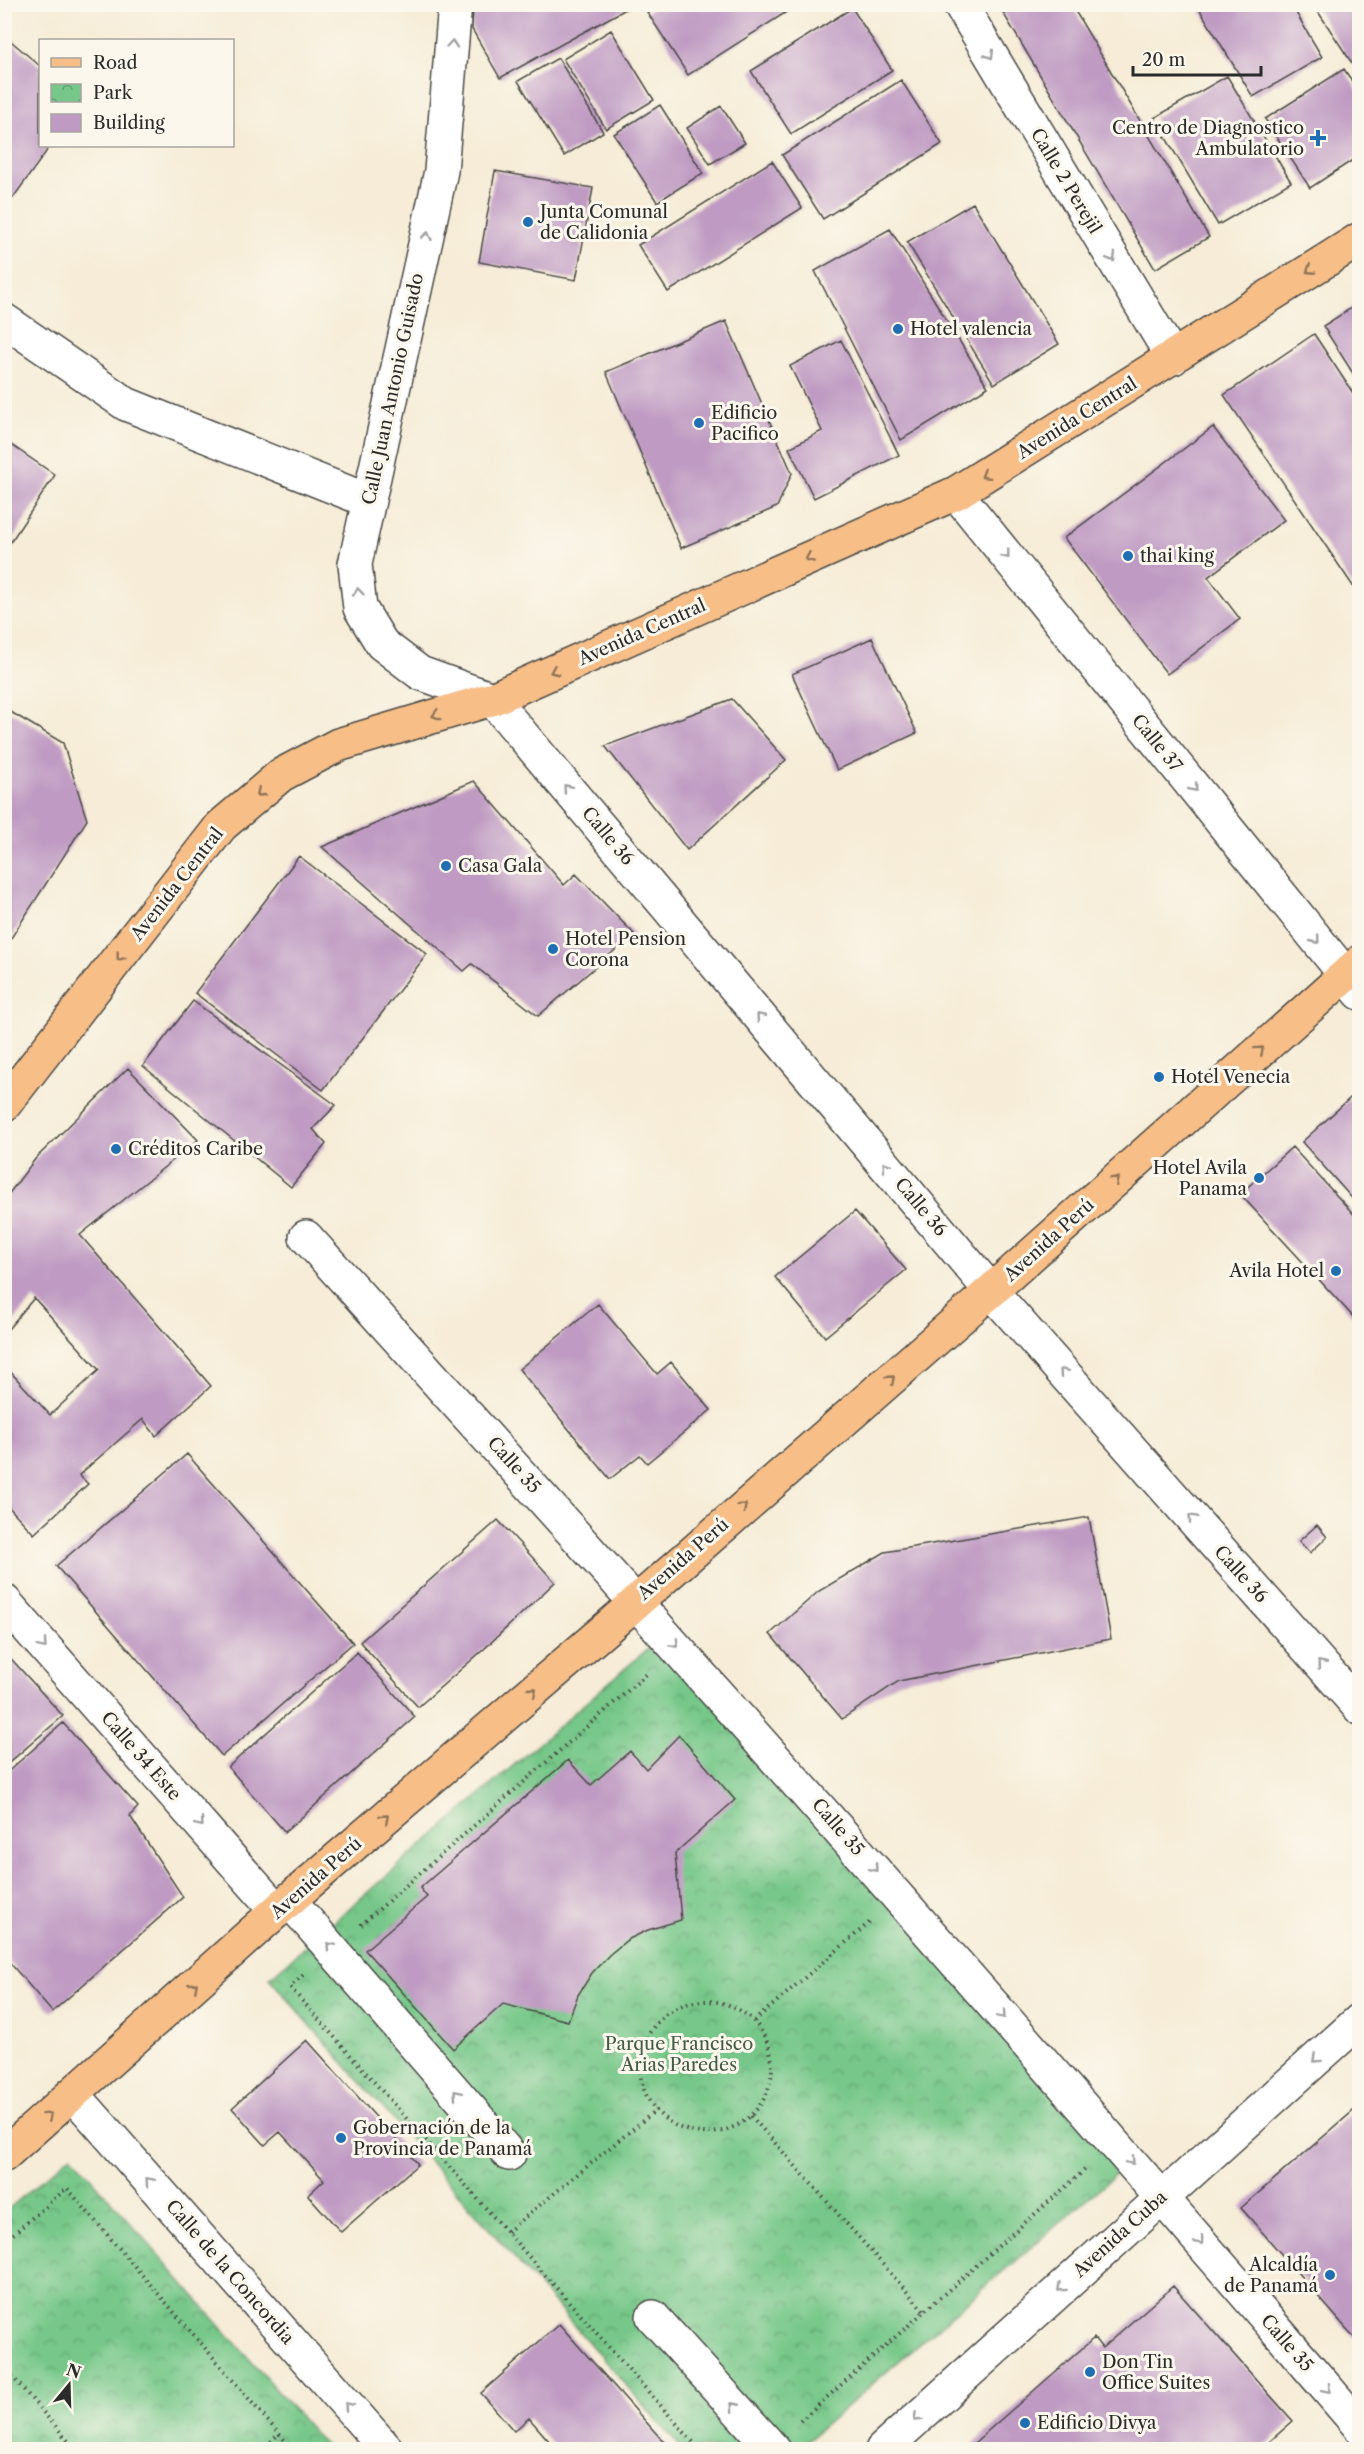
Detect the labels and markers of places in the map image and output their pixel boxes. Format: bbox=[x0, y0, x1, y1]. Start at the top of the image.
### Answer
place label: Centro de Diagnostico Ambulatorio bbox=[1112, 117, 1304, 160]
marker: Centro de Diagnostico Ambulatorio bbox=[1309, 129, 1327, 147]
place label: Junta Comunal de Calidonia bbox=[537, 201, 668, 244]
marker: Junta Comunal de Calidonia bbox=[521, 215, 535, 229]
place label: Hotel valencia bbox=[910, 318, 1032, 340]
marker: Hotel valencia bbox=[891, 322, 905, 336]
place label: Edificio Pacifico bbox=[711, 402, 779, 445]
marker: Edificio Pacifico bbox=[692, 416, 706, 430]
place label: thai king bbox=[1140, 545, 1215, 567]
marker: thai king bbox=[1121, 549, 1135, 563]
place label: Casa Gala bbox=[458, 855, 543, 877]
marker: Casa Gala bbox=[439, 859, 453, 873]
place label: Hotel Pension Corona bbox=[565, 928, 686, 971]
marker: Hotel Pension Corona bbox=[546, 942, 560, 956]
place label: Hotel Venecia bbox=[1171, 1066, 1291, 1088]
marker: Hotel Venecia bbox=[1152, 1070, 1166, 1084]
place label: Créditos Caribe bbox=[128, 1138, 263, 1160]
marker: Créditos Caribe bbox=[109, 1142, 123, 1156]
place label: Hotel Avila Panama bbox=[1153, 1157, 1248, 1200]
marker: Hotel Avila Panama bbox=[1252, 1171, 1266, 1185]
place label: Avila Hotel bbox=[1228, 1260, 1324, 1282]
marker: Avila Hotel bbox=[1329, 1264, 1343, 1278]
place label: Gobernación de la Provincia de Panamá bbox=[353, 2117, 533, 2160]
marker: Gobernación de la Provincia de Panamá bbox=[334, 2131, 348, 2145]
place label: Alcaldía de Panamá bbox=[1224, 2254, 1318, 2297]
marker: Alcaldía de Panamá bbox=[1323, 2268, 1337, 2282]
place label: Don Tin Office Suites bbox=[1102, 2351, 1210, 2394]
marker: Don Tin Office Suites bbox=[1083, 2365, 1097, 2379]
place label: Edificio Divya bbox=[1037, 2412, 1157, 2434]
marker: Edificio Divya bbox=[1018, 2416, 1032, 2430]

